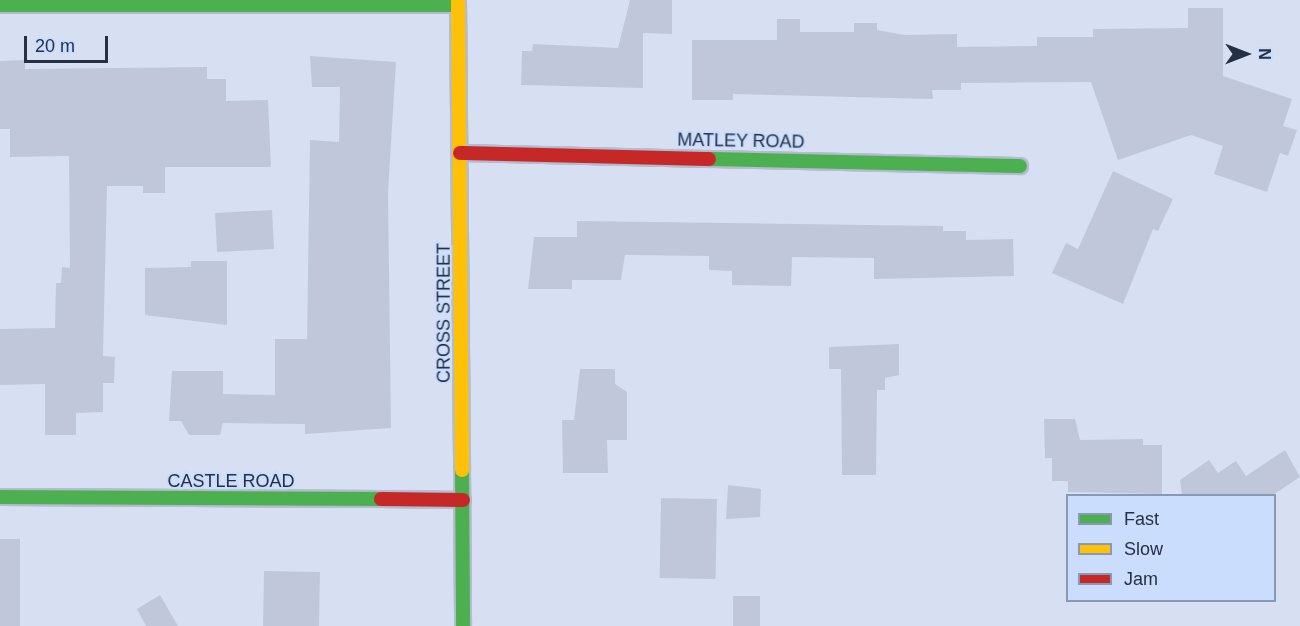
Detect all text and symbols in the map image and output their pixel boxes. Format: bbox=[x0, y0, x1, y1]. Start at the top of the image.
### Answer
scale bar bbox=[27, 24, 111, 62]
north arrow bbox=[1216, 24, 1276, 84]
text: 20 m bbox=[35, 36, 75, 56]
text: N bbox=[1256, 48, 1273, 60]
street label: MATLEY ROAD bbox=[677, 129, 805, 153]
street label: CROSS STREET bbox=[433, 243, 455, 383]
street label: CASTLE ROAD bbox=[167, 470, 295, 492]
legend bbox=[1066, 494, 1276, 602]
text: Fast bbox=[1124, 509, 1159, 529]
text: Slow bbox=[1124, 539, 1163, 559]
text: Jam bbox=[1124, 569, 1158, 589]

